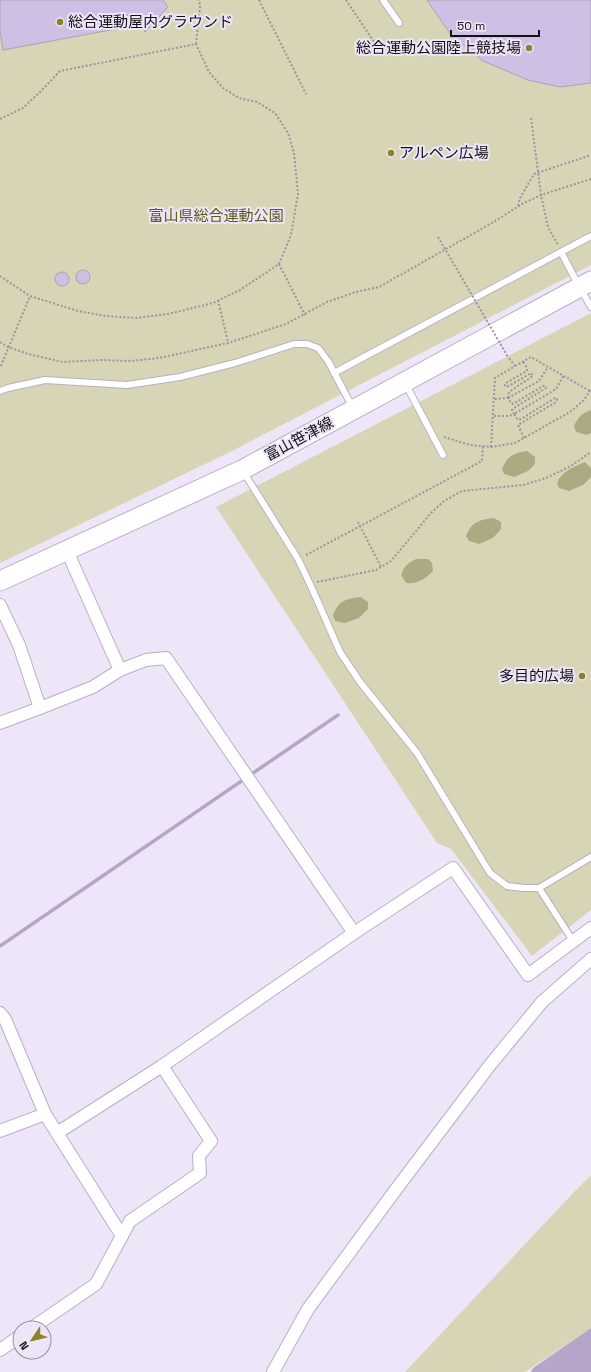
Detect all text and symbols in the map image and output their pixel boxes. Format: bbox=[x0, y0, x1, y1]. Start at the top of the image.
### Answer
place label: 総合運動屋内グラウンド bbox=[68, 12, 233, 31]
scale bar bbox=[451, 12, 539, 38]
marker: 総合運動屋内グラウンド bbox=[55, 17, 65, 27]
text: 50 m bbox=[457, 18, 485, 34]
place label: 総合運動公園陸上競技場 bbox=[356, 38, 521, 57]
marker: 総合運動公園陸上競技場 bbox=[524, 43, 534, 53]
place label: アルペン広場 bbox=[399, 143, 489, 162]
marker: アルペン広場 bbox=[386, 148, 396, 158]
park label: 富山県総合運動公園 bbox=[148, 206, 284, 225]
street label: 富山笹津線 bbox=[261, 413, 336, 465]
place label: 多目的広場 bbox=[499, 666, 574, 685]
marker: 多目的広場 bbox=[577, 671, 587, 681]
north arrow bbox=[12, 1320, 52, 1360]
text: N bbox=[16, 1339, 32, 1353]

